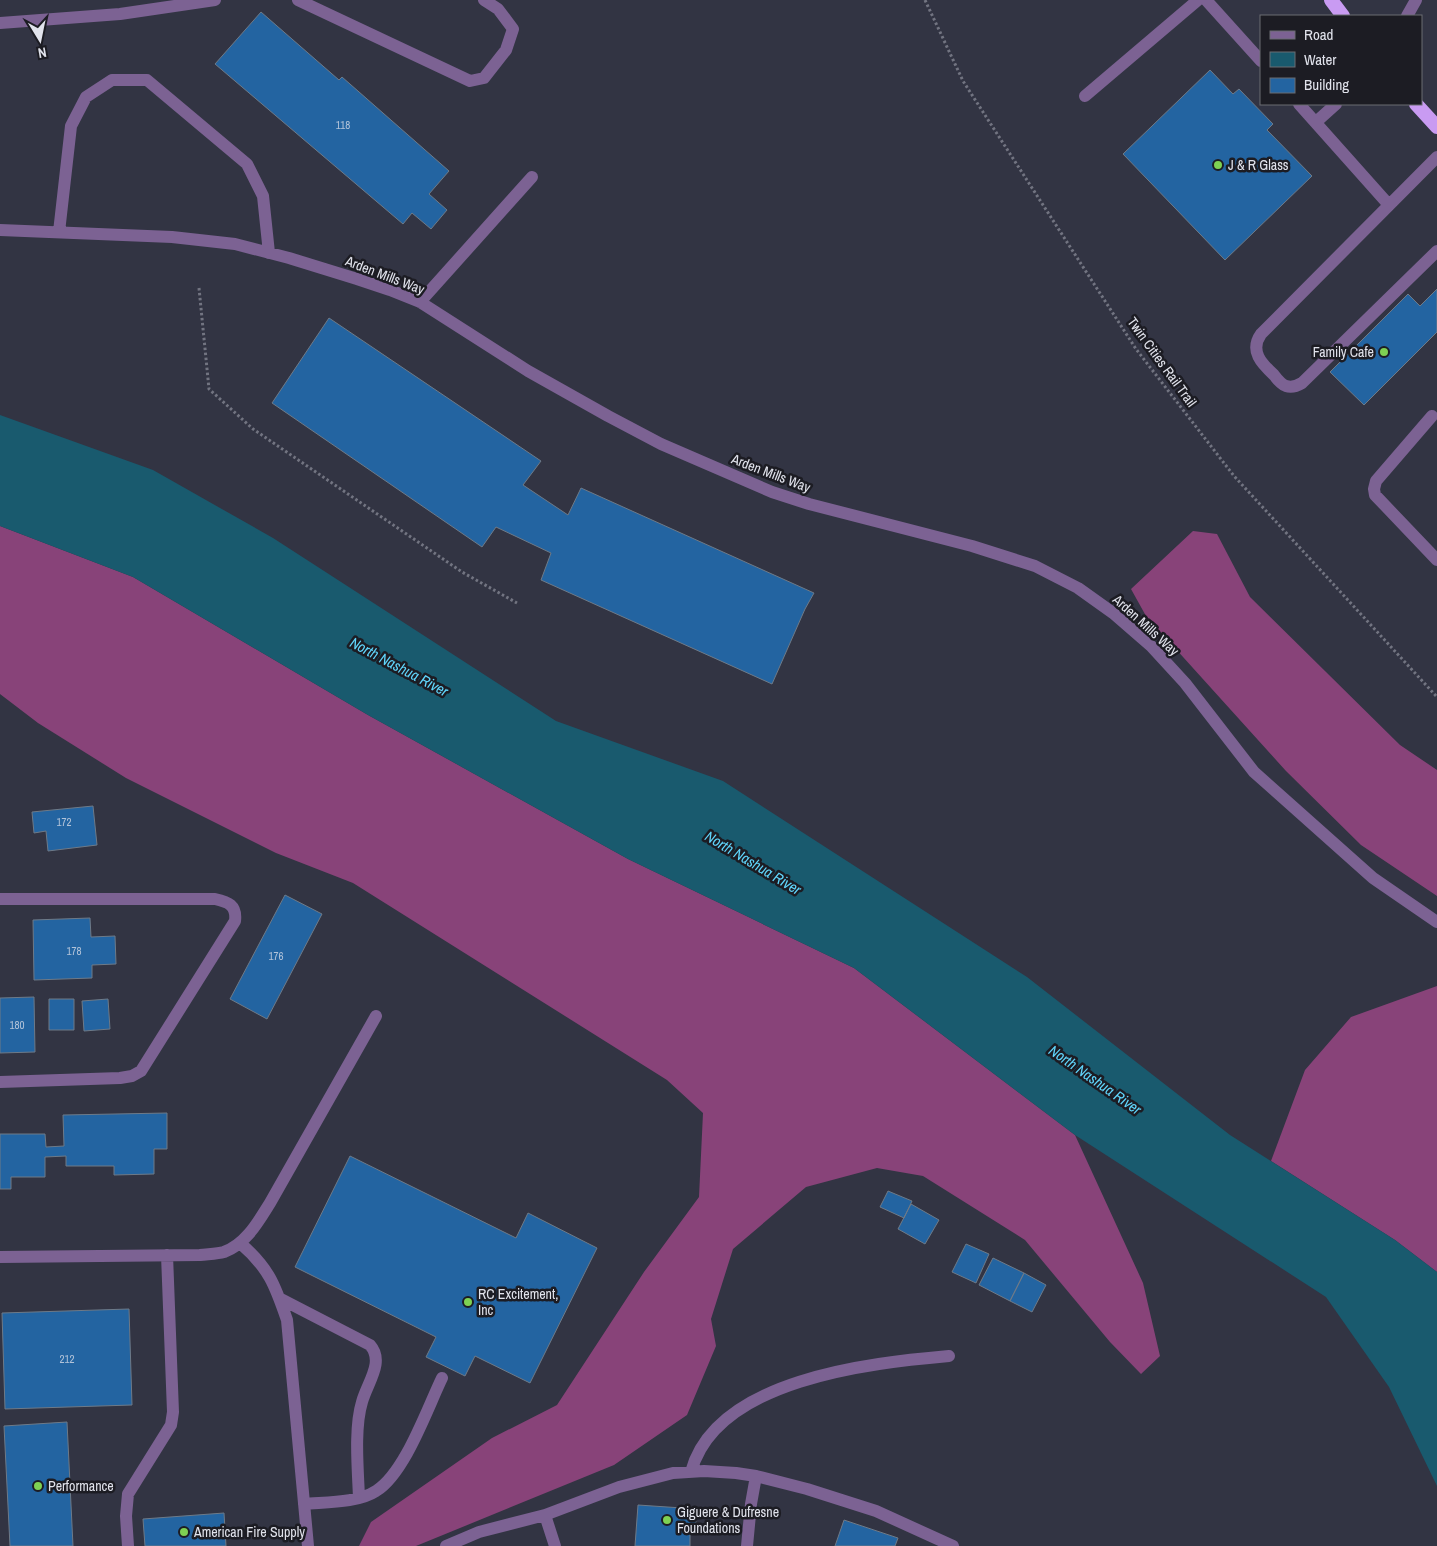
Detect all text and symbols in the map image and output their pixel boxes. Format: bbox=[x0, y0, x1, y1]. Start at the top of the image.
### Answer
north arrow bbox=[15, 15, 65, 65]
legend bbox=[1260, 15, 1422, 105]
text: Road bbox=[1304, 24, 1333, 45]
text: N bbox=[37, 43, 48, 62]
text: Water bbox=[1304, 49, 1336, 70]
text: Building bbox=[1304, 74, 1349, 95]
house number: 118 bbox=[336, 118, 350, 132]
place label: J & R Glass bbox=[1228, 156, 1289, 174]
marker: J & R Glass bbox=[1212, 159, 1224, 171]
street label: Arden Mills Way bbox=[342, 251, 427, 298]
street label: Twin Cities Rail Trail bbox=[1123, 314, 1201, 410]
place label: Family Cafe bbox=[1313, 343, 1374, 361]
marker: Family Cafe bbox=[1378, 346, 1390, 358]
street label: Arden Mills Way bbox=[728, 449, 813, 496]
street label: Arden Mills Way bbox=[1108, 590, 1183, 660]
water label: North Nashua River bbox=[346, 632, 453, 702]
house number: 172 bbox=[56, 815, 72, 829]
water label: North Nashua River bbox=[701, 826, 806, 900]
house number: 178 bbox=[66, 944, 82, 958]
house number: 176 bbox=[268, 949, 284, 963]
house number: 180 bbox=[9, 1018, 25, 1032]
water label: North Nashua River bbox=[1045, 1040, 1147, 1120]
place label: RC Excitement, Inc bbox=[478, 1285, 558, 1319]
marker: RC Excitement, Inc bbox=[462, 1296, 474, 1308]
house number: 212 bbox=[59, 1352, 75, 1366]
place label: Performance bbox=[48, 1477, 114, 1495]
marker: Performance bbox=[32, 1480, 44, 1492]
place label: Giguere & Dufresne Foundations bbox=[677, 1503, 779, 1537]
marker: Giguere & Dufresne Foundations bbox=[661, 1514, 673, 1526]
place label: American Fire Supply bbox=[193, 1523, 305, 1541]
marker: American Fire Supply bbox=[178, 1526, 190, 1538]

